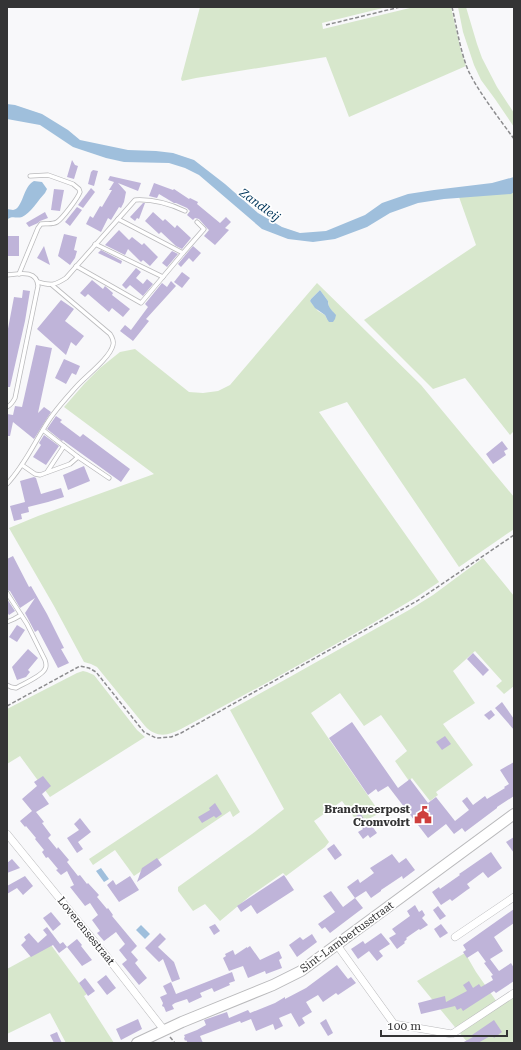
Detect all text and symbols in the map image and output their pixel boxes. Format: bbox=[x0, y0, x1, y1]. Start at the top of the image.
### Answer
water label: Zandleij bbox=[236, 185, 283, 224]
place label: Brandweerpost Cromvoirt bbox=[324, 803, 411, 829]
public building icon: Brandweerpost Cromvoirt bbox=[413, 805, 433, 825]
street label: Loverensestraat bbox=[55, 894, 117, 968]
street label: Sint-Lambertusstraat bbox=[298, 899, 396, 975]
scale bar bbox=[381, 1012, 507, 1038]
text: 100 m bbox=[387, 1019, 421, 1033]

